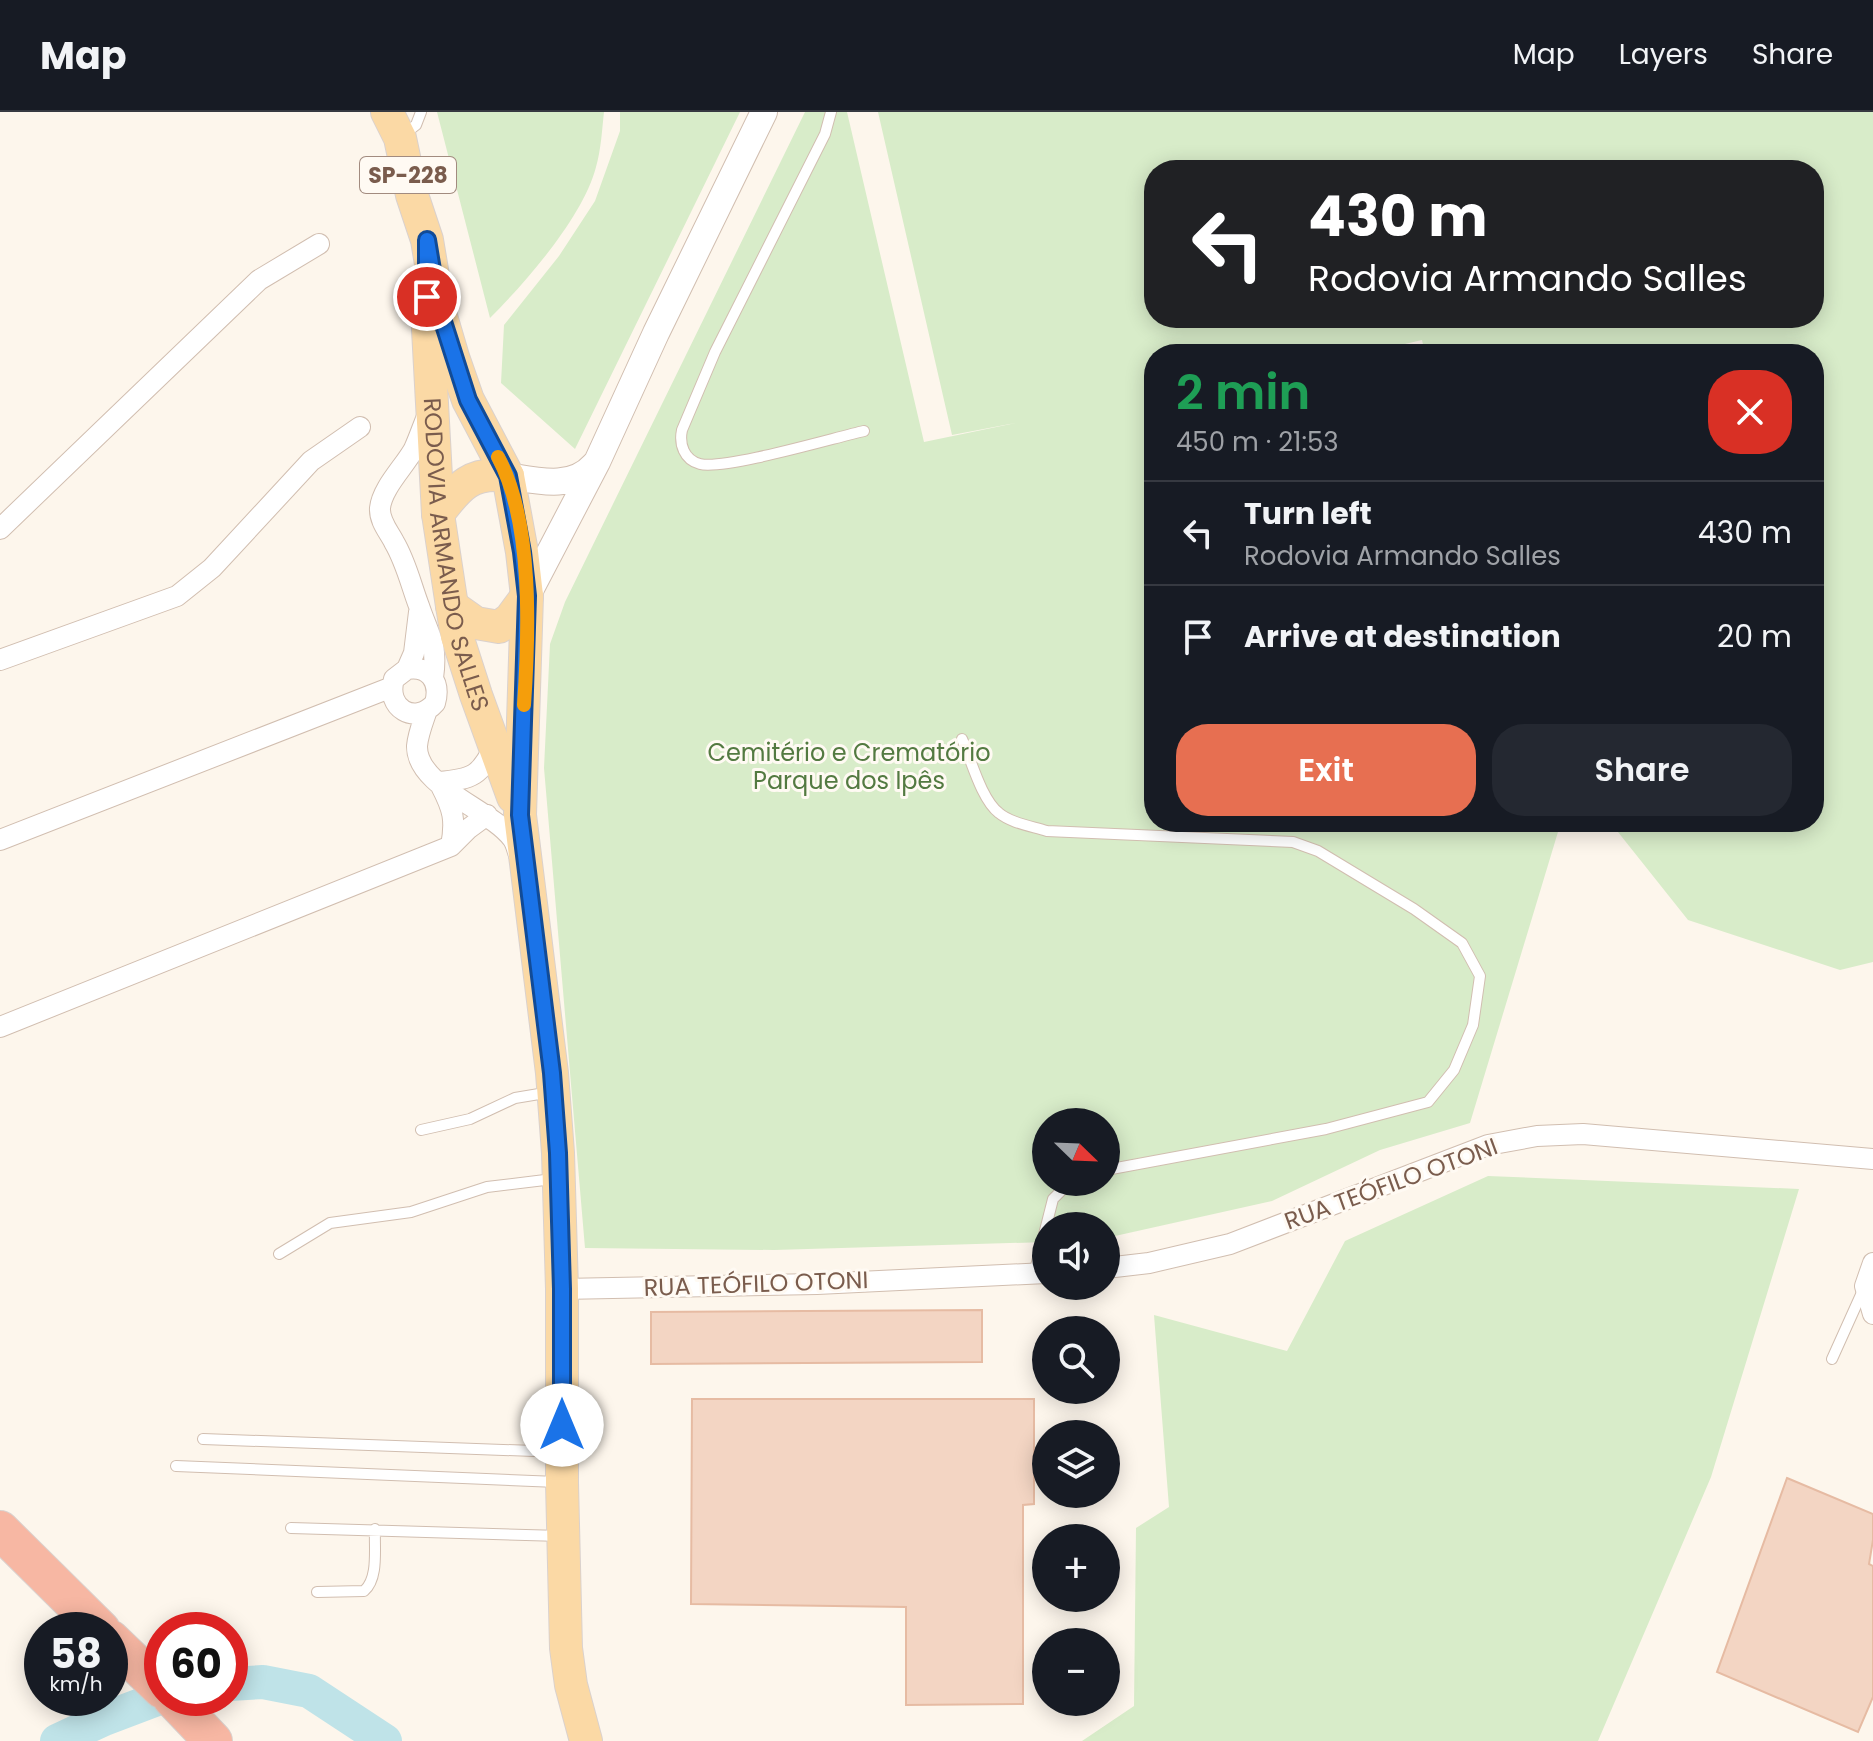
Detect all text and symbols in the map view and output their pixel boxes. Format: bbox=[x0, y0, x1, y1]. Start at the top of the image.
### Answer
text: Map bbox=[40, 29, 127, 82]
text: Map bbox=[1513, 35, 1575, 74]
text: Layers bbox=[1619, 35, 1708, 74]
text: Share bbox=[1752, 35, 1833, 74]
road number: SP-228 bbox=[360, 157, 456, 193]
text: 430 m bbox=[1308, 177, 1487, 256]
icon: left bbox=[1176, 192, 1280, 296]
text: Rodovia Armando Salles bbox=[1308, 253, 1747, 304]
pin bbox=[393, 263, 461, 331]
icon: arrive bbox=[405, 275, 449, 319]
text: 2 min bbox=[1176, 359, 1310, 426]
button: close bbox=[1708, 370, 1792, 454]
street label: RODOVIA ARMANDO SALLES bbox=[416, 397, 498, 716]
text: 450 m · 21:53 bbox=[1176, 424, 1339, 460]
text: Turn left bbox=[1244, 492, 1372, 535]
icon: left bbox=[1176, 511, 1220, 555]
text: 430 m bbox=[1698, 511, 1792, 554]
text: Rodovia Armando Salles bbox=[1244, 538, 1561, 574]
icon: arrive bbox=[1176, 615, 1220, 659]
text: Arrive at destination bbox=[1244, 615, 1561, 658]
text: 20 m bbox=[1717, 615, 1792, 658]
button: Exit bbox=[1176, 724, 1476, 816]
button: Share bbox=[1492, 724, 1792, 816]
park label: Cemitério e Crematório Parque dos Ipês bbox=[707, 736, 991, 797]
north arrow bbox=[1032, 1108, 1120, 1196]
map controls bbox=[1032, 1108, 1120, 1716]
street label: RUA TEÓFILO OTONI bbox=[1280, 1130, 1502, 1237]
button: sound bbox=[1032, 1212, 1120, 1300]
street label: RUA TEÓFILO OTONI bbox=[643, 1263, 869, 1304]
button: search bbox=[1032, 1316, 1120, 1404]
position arrow bbox=[520, 1383, 604, 1467]
button: layers bbox=[1032, 1420, 1120, 1508]
button: + bbox=[1032, 1524, 1120, 1612]
speed limit sign: 60 bbox=[144, 1612, 248, 1716]
text: 58 bbox=[50, 1626, 102, 1682]
button: − bbox=[1032, 1628, 1120, 1716]
text: km/h bbox=[49, 1670, 103, 1698]

